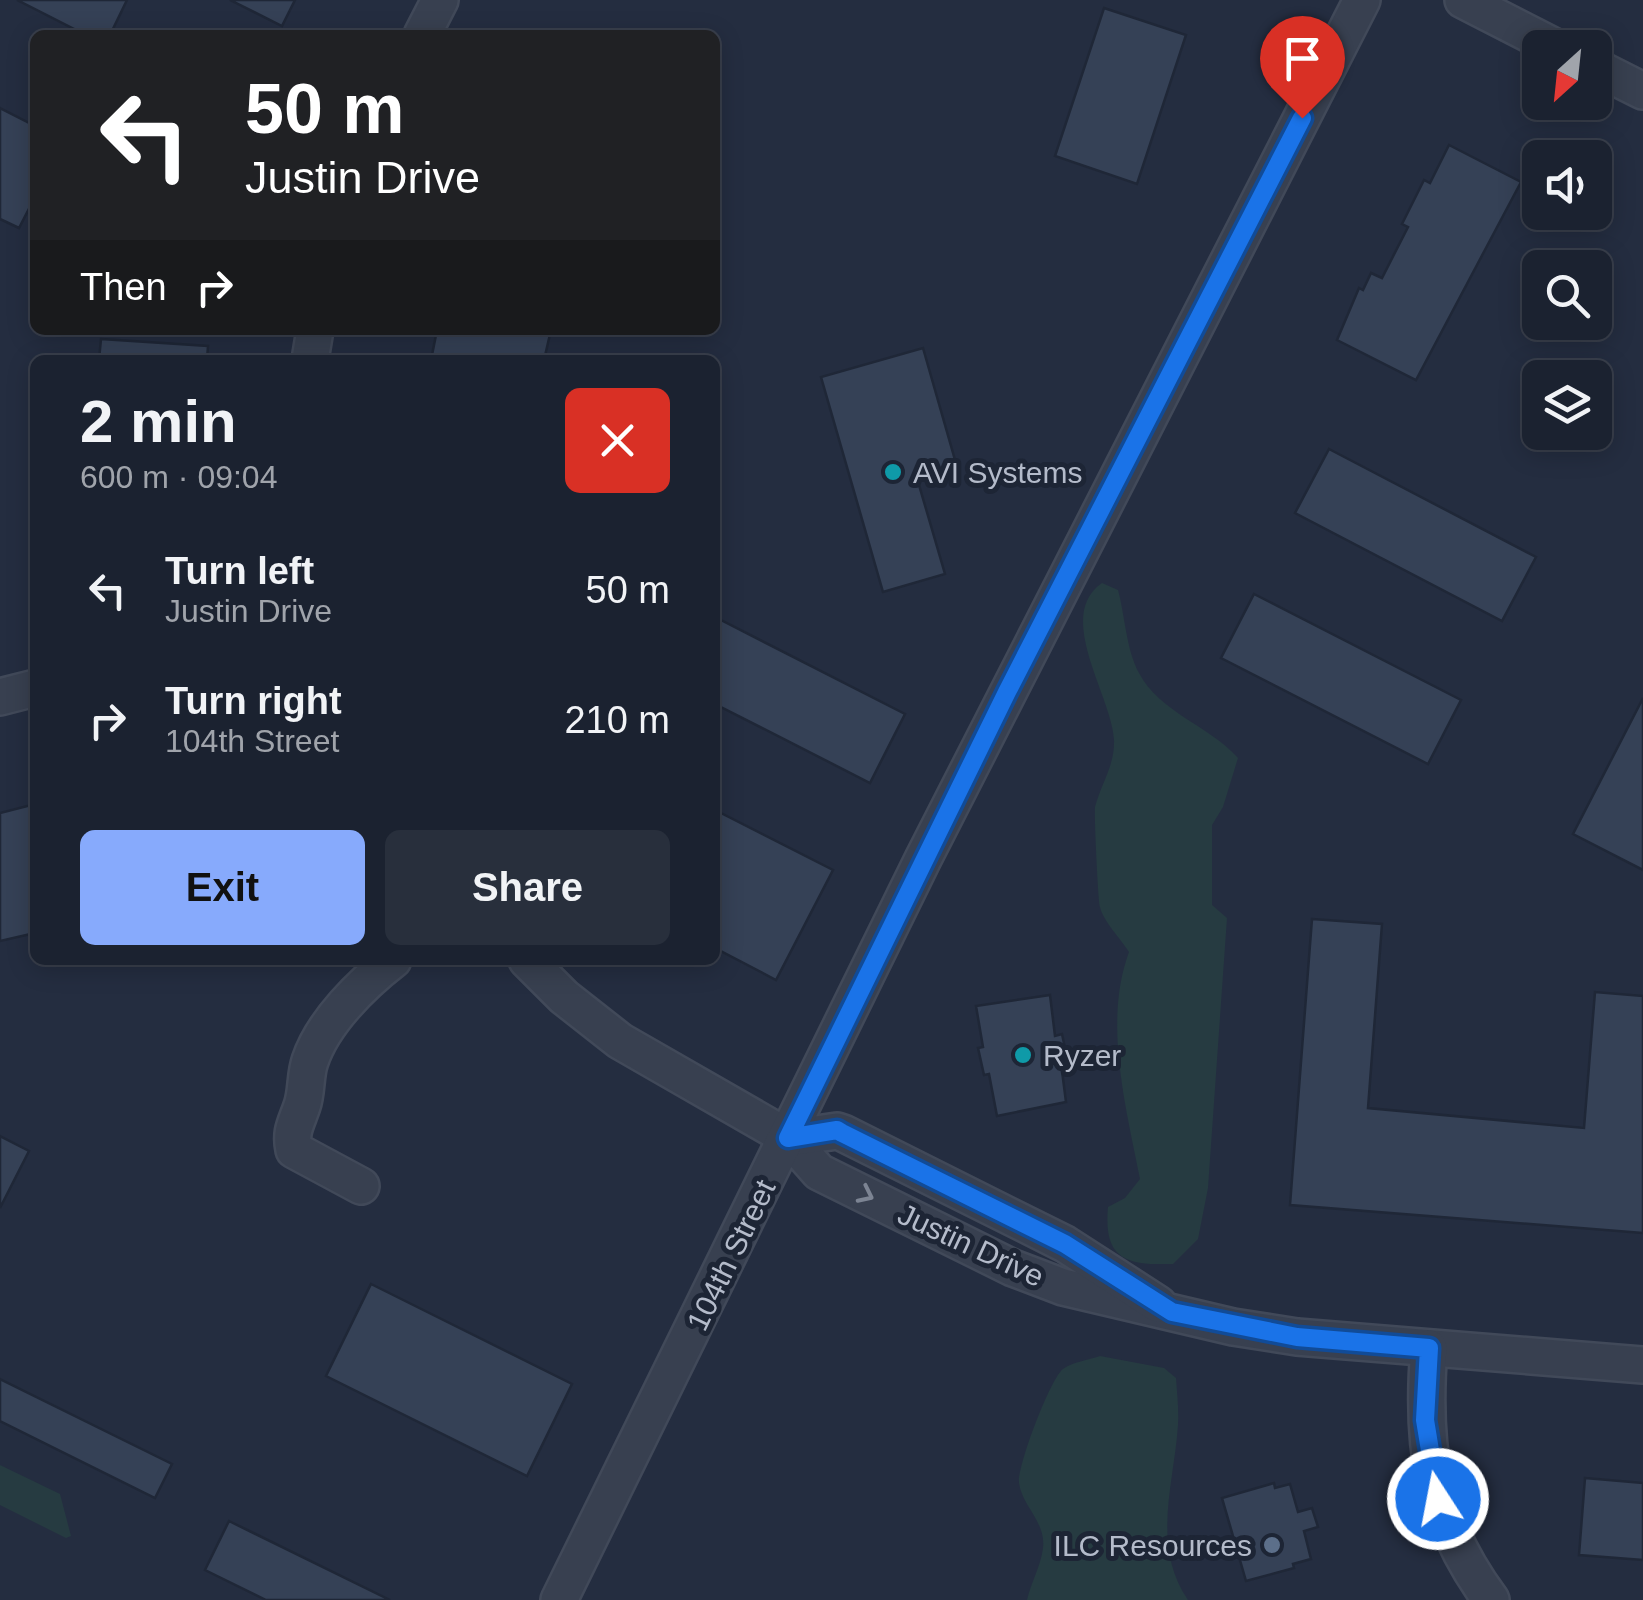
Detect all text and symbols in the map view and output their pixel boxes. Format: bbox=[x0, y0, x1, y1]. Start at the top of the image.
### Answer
pin bbox=[1260, 16, 1345, 119]
north arrow bbox=[1522, 30, 1612, 120]
map controls bbox=[1522, 30, 1612, 450]
icon: arrive bbox=[1275, 31, 1330, 86]
icon: left bbox=[80, 70, 210, 200]
text: 50 m bbox=[245, 70, 405, 148]
button: sound bbox=[1522, 140, 1612, 230]
text: Justin Drive bbox=[245, 152, 480, 203]
button: search bbox=[1522, 250, 1612, 340]
icon: right bbox=[187, 260, 242, 315]
text: Then bbox=[80, 266, 167, 308]
button: layers bbox=[1522, 360, 1612, 450]
text: 2 min bbox=[80, 388, 237, 455]
button: close bbox=[565, 388, 670, 493]
place label: AVI Systems bbox=[913, 456, 1082, 489]
text: 600 m · 09:04 bbox=[80, 459, 277, 495]
marker: AVI Systems bbox=[882, 461, 904, 483]
text: Turn left bbox=[165, 550, 314, 592]
icon: left bbox=[80, 563, 135, 618]
text: 50 m bbox=[586, 569, 670, 611]
text: Justin Drive bbox=[165, 593, 332, 629]
text: Turn right bbox=[165, 680, 342, 722]
icon: right bbox=[80, 693, 135, 748]
text: 210 m bbox=[564, 699, 670, 741]
text: 104th Street bbox=[165, 723, 339, 759]
button: Exit bbox=[80, 830, 365, 945]
button: Share bbox=[385, 830, 670, 945]
place label: Ryzer bbox=[1043, 1039, 1121, 1072]
marker: Ryzer bbox=[1012, 1044, 1034, 1066]
street label: 104th Street bbox=[680, 1174, 782, 1336]
one-way arrow bbox=[855, 1183, 873, 1203]
street label: Justin Drive bbox=[893, 1197, 1049, 1293]
position arrow bbox=[1386, 1447, 1490, 1551]
place label: ILC Resources bbox=[1054, 1529, 1252, 1562]
marker: ILC Resources bbox=[1261, 1534, 1283, 1556]

